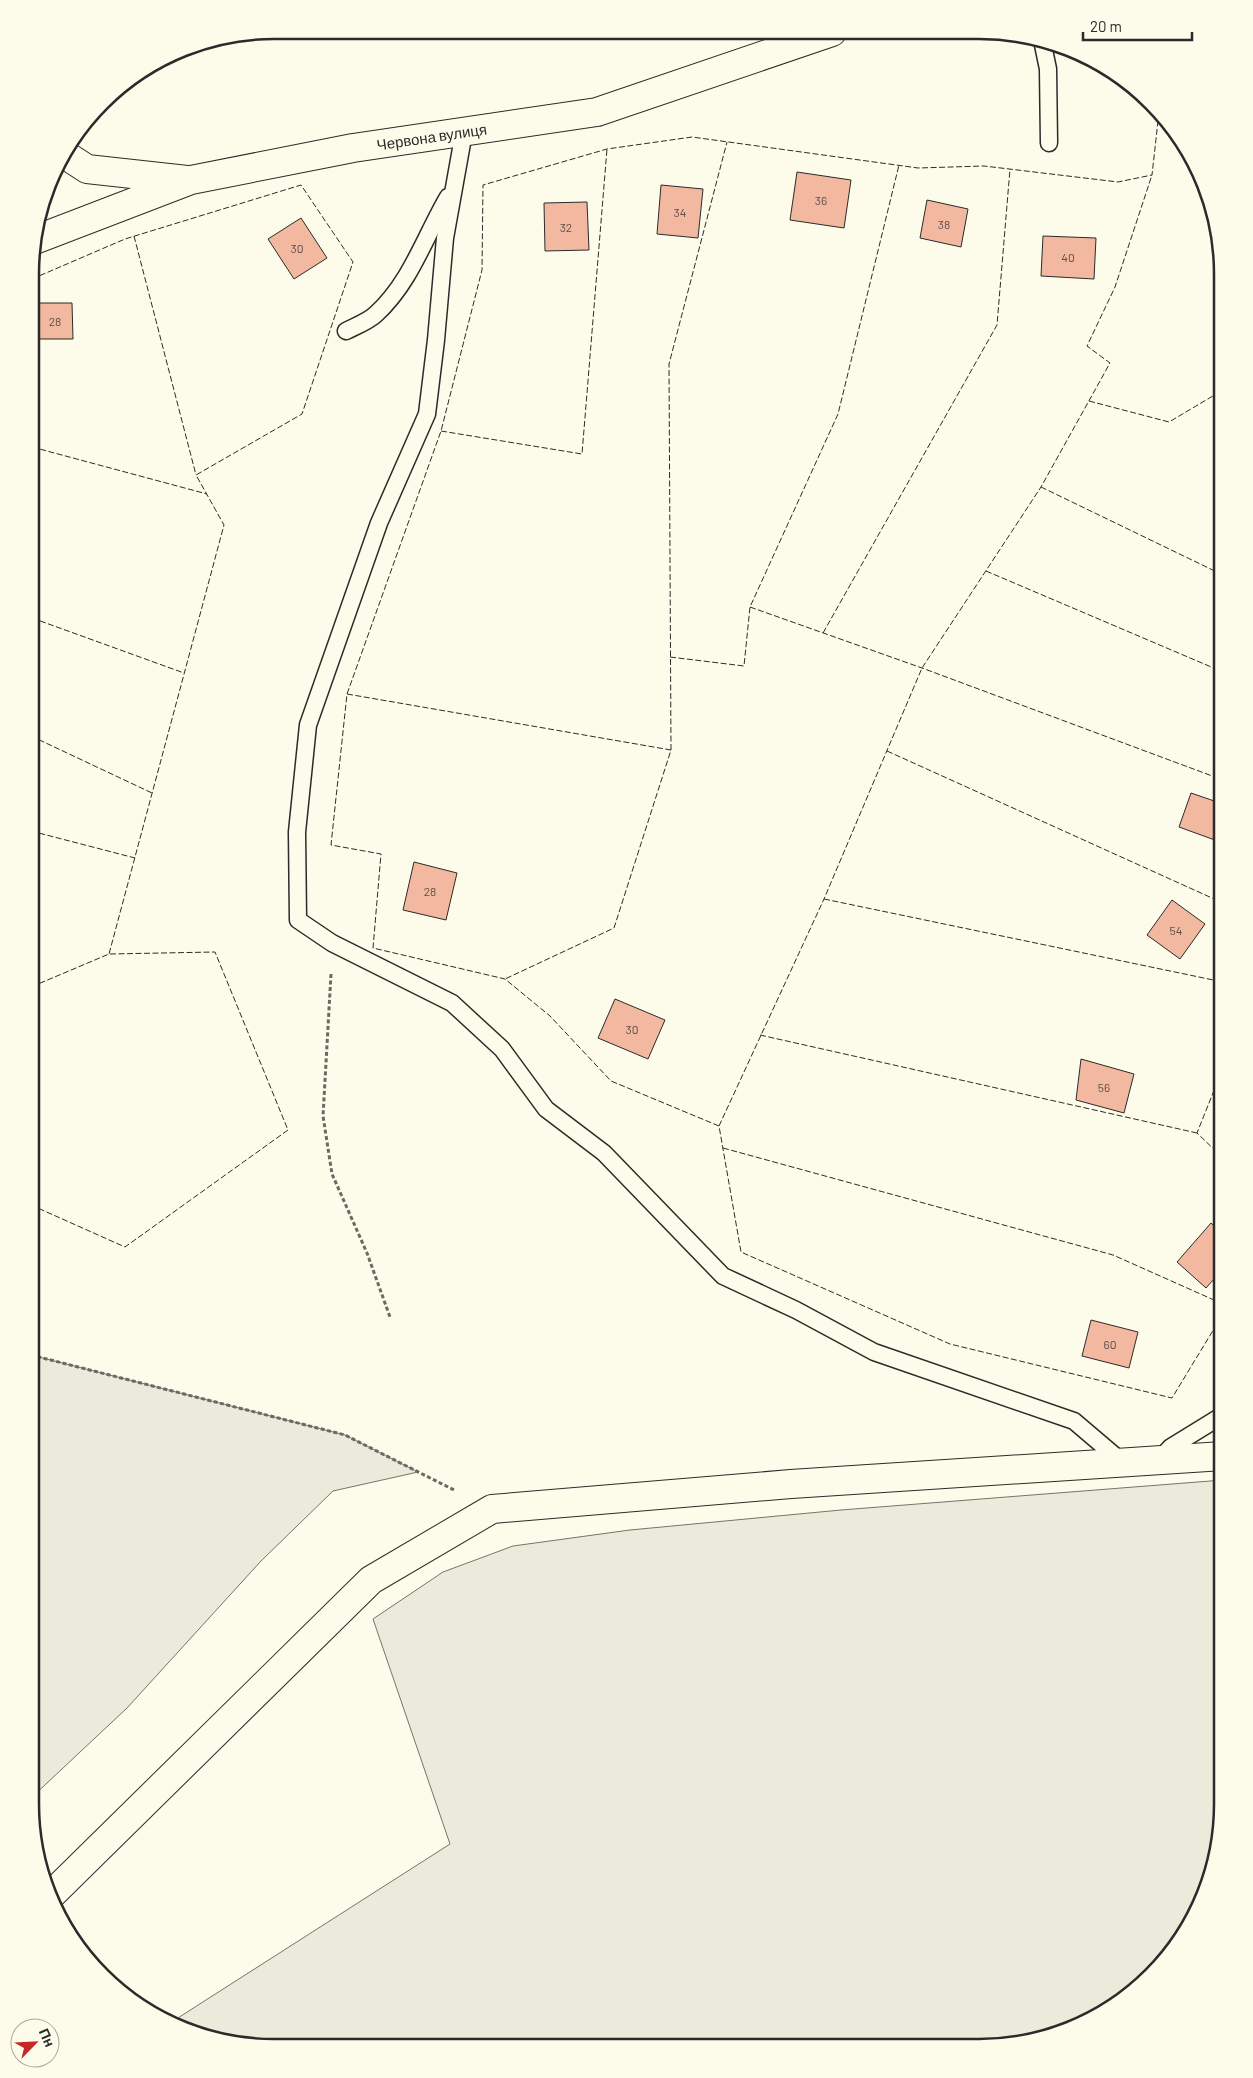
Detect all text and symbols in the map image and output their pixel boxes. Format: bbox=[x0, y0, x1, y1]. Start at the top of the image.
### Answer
scale bar bbox=[1083, 10, 1192, 42]
text: 20 m bbox=[1090, 17, 1122, 35]
street label: Червона вулиця bbox=[375, 119, 488, 153]
house number: 36 bbox=[815, 193, 827, 207]
house number: 34 bbox=[674, 205, 686, 219]
house number: 38 bbox=[938, 217, 950, 231]
house number: 32 bbox=[560, 220, 572, 234]
house number: 30 bbox=[291, 241, 303, 255]
house number: 40 bbox=[1061, 250, 1075, 264]
house number: 28 bbox=[49, 314, 61, 328]
house number: 28 bbox=[424, 884, 436, 898]
house number: 54 bbox=[1170, 923, 1182, 937]
house number: 30 bbox=[626, 1022, 638, 1036]
house number: 56 bbox=[1098, 1080, 1110, 1094]
house number: 60 bbox=[1104, 1337, 1116, 1351]
north arrow bbox=[10, 2018, 60, 2068]
text: Пн bbox=[36, 2026, 59, 2049]

